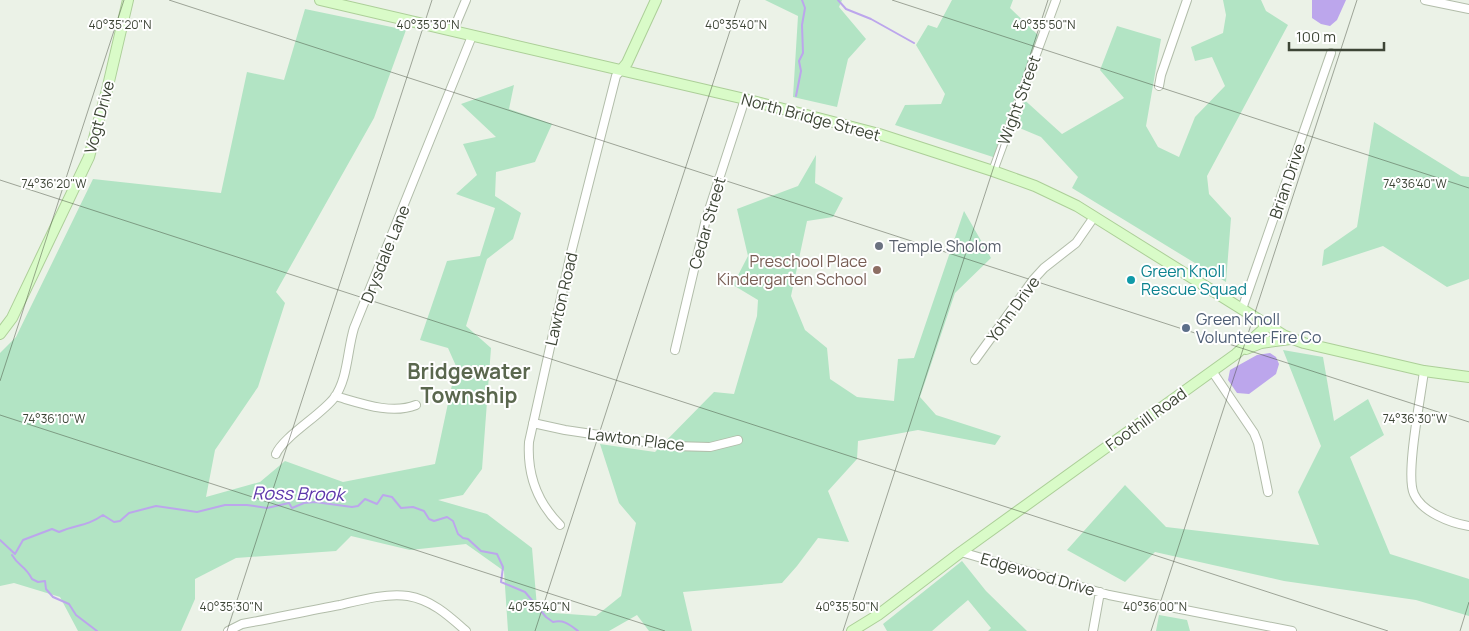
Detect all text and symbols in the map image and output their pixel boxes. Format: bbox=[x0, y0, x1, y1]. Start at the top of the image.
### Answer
text: 40°35'20"N bbox=[88, 16, 152, 33]
text: 40°35'30"N bbox=[397, 16, 459, 33]
text: 40°35'40"N bbox=[705, 16, 767, 33]
text: 40°35'50"N bbox=[1012, 16, 1076, 33]
scale bar bbox=[1289, 20, 1384, 52]
text: 100 m bbox=[1296, 26, 1336, 47]
street label: Wight Street bbox=[993, 52, 1045, 148]
street label: Vogt Drive bbox=[79, 78, 119, 156]
street label: North Bridge Street bbox=[739, 88, 883, 146]
street label: Brian Drive bbox=[1264, 140, 1310, 222]
street label: Cedar Street bbox=[683, 174, 731, 272]
text: 74°36'20"W bbox=[22, 175, 87, 192]
text: 74°36'40"W bbox=[1383, 175, 1448, 192]
street label: Drysdale Lane bbox=[355, 202, 415, 306]
place label: Temple Sholom bbox=[889, 235, 1001, 257]
marker: Temple Sholom bbox=[873, 240, 885, 252]
street label: Lawton Road bbox=[540, 250, 582, 348]
place label: Preschool Place Kindergarten School bbox=[717, 250, 867, 290]
place label: Green Knoll Rescue Squad bbox=[1141, 260, 1247, 300]
marker: Preschool Place Kindergarten School bbox=[871, 264, 883, 276]
street label: Yohn Drive bbox=[982, 272, 1044, 346]
marker: Green Knoll Rescue Squad bbox=[1125, 274, 1137, 286]
place label: Green Knoll Volunteer Fire Co bbox=[1196, 308, 1322, 348]
marker: Green Knoll Volunteer Fire Co bbox=[1180, 322, 1192, 334]
district label: Bridgewater Township bbox=[407, 357, 531, 409]
street label: Foothill Road bbox=[1101, 382, 1191, 456]
text: 74°36'10"W bbox=[23, 410, 86, 427]
text: 74°36'30"W bbox=[1383, 410, 1448, 427]
street label: Lawton Place bbox=[586, 422, 686, 456]
water label: Ross Brook bbox=[252, 480, 347, 506]
street label: Edgewood Drive bbox=[978, 547, 1098, 601]
text: 40°35'30"N bbox=[200, 598, 262, 615]
text: 40°35'40"N bbox=[508, 598, 570, 615]
text: 40°35'50"N bbox=[815, 598, 879, 615]
text: 40°36'00"N bbox=[1123, 598, 1187, 615]

